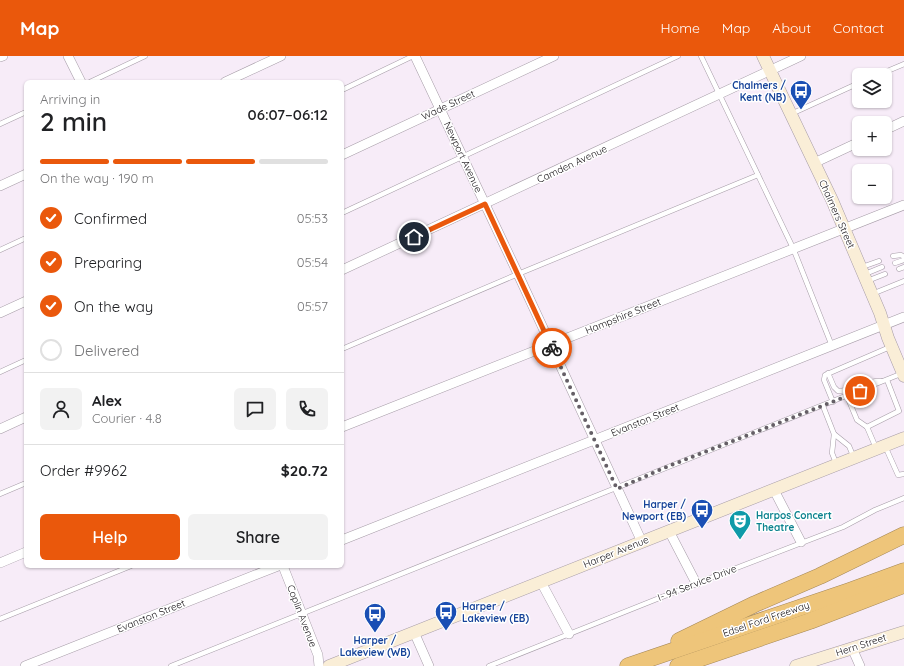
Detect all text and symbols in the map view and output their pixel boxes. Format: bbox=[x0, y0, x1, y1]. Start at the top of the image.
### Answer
text: Map bbox=[20, 16, 59, 40]
text: Home bbox=[661, 19, 700, 37]
text: Map bbox=[722, 19, 750, 37]
text: About bbox=[772, 19, 811, 37]
text: Contact bbox=[833, 19, 884, 37]
map controls bbox=[852, 68, 892, 204]
button: layers bbox=[852, 68, 892, 108]
bus stop icon: Chalmers / Kent (NB) bbox=[788, 78, 814, 111]
place label: Chalmers / Kent (NB) bbox=[732, 79, 786, 104]
street label: Wade Street bbox=[419, 87, 477, 123]
text: Arriving in bbox=[40, 91, 100, 107]
text: 2 min bbox=[40, 105, 107, 138]
text: 06:07–06:12 bbox=[248, 105, 328, 124]
button: + bbox=[852, 116, 892, 156]
street label: Newport Avenue bbox=[441, 119, 485, 195]
street label: Camden Avenue bbox=[535, 142, 610, 186]
button: − bbox=[852, 164, 892, 204]
text: On the way · 190 m bbox=[40, 170, 154, 186]
street label: Chalmers Street bbox=[816, 178, 858, 251]
icon: check bbox=[40, 207, 62, 229]
text: Confirmed bbox=[74, 209, 147, 228]
text: 05:53 bbox=[297, 210, 328, 226]
pin bbox=[397, 220, 431, 254]
icon: home bbox=[403, 226, 425, 248]
icon: check bbox=[40, 251, 62, 273]
text: Preparing bbox=[74, 253, 142, 272]
text: 05:54 bbox=[297, 254, 328, 270]
icon: check bbox=[40, 295, 62, 317]
street label: Hampshire Street bbox=[583, 295, 663, 337]
text: On the way bbox=[74, 297, 153, 316]
text: 05:57 bbox=[297, 298, 328, 314]
courier bbox=[532, 328, 572, 368]
icon: bike bbox=[541, 337, 563, 359]
text: Delivered bbox=[74, 341, 139, 360]
pin bbox=[843, 374, 877, 408]
icon: bag bbox=[849, 380, 871, 402]
button: person bbox=[40, 388, 82, 430]
button: chat bbox=[234, 388, 276, 430]
button: phone bbox=[286, 388, 328, 430]
text: Alex bbox=[92, 391, 122, 410]
street label: Evanston Street bbox=[609, 400, 682, 440]
text: Courier · 4.8 bbox=[92, 410, 162, 426]
text: Order #9962 bbox=[40, 461, 127, 480]
text: $20.72 bbox=[281, 461, 328, 480]
bus stop icon: Harper / Newport (EB) bbox=[689, 497, 715, 530]
place label: Harper / Newport (EB) bbox=[622, 498, 686, 523]
theatre icon: Harpos Concert Theatre bbox=[727, 508, 753, 541]
place label: Harpos Concert Theatre bbox=[756, 509, 832, 534]
button: Help bbox=[40, 514, 180, 560]
button: Share bbox=[188, 514, 328, 560]
street label: Harper Avenue bbox=[581, 533, 651, 571]
street label: I- 94 Service Drive bbox=[656, 562, 739, 604]
street label: Coplin Avenue bbox=[284, 583, 320, 649]
street label: Evanston Street bbox=[115, 596, 188, 636]
street label: Edsel Ford Freeway bbox=[721, 598, 811, 640]
bus stop icon: Harper / Lakeview (EB) bbox=[433, 599, 459, 632]
place label: Harper / Lakeview (EB) bbox=[462, 600, 529, 625]
bus stop icon: Harper / Lakeview (WB) bbox=[362, 601, 388, 634]
street label: Hern Street bbox=[834, 631, 889, 659]
place label: Harper / Lakeview (WB) bbox=[340, 634, 411, 659]

